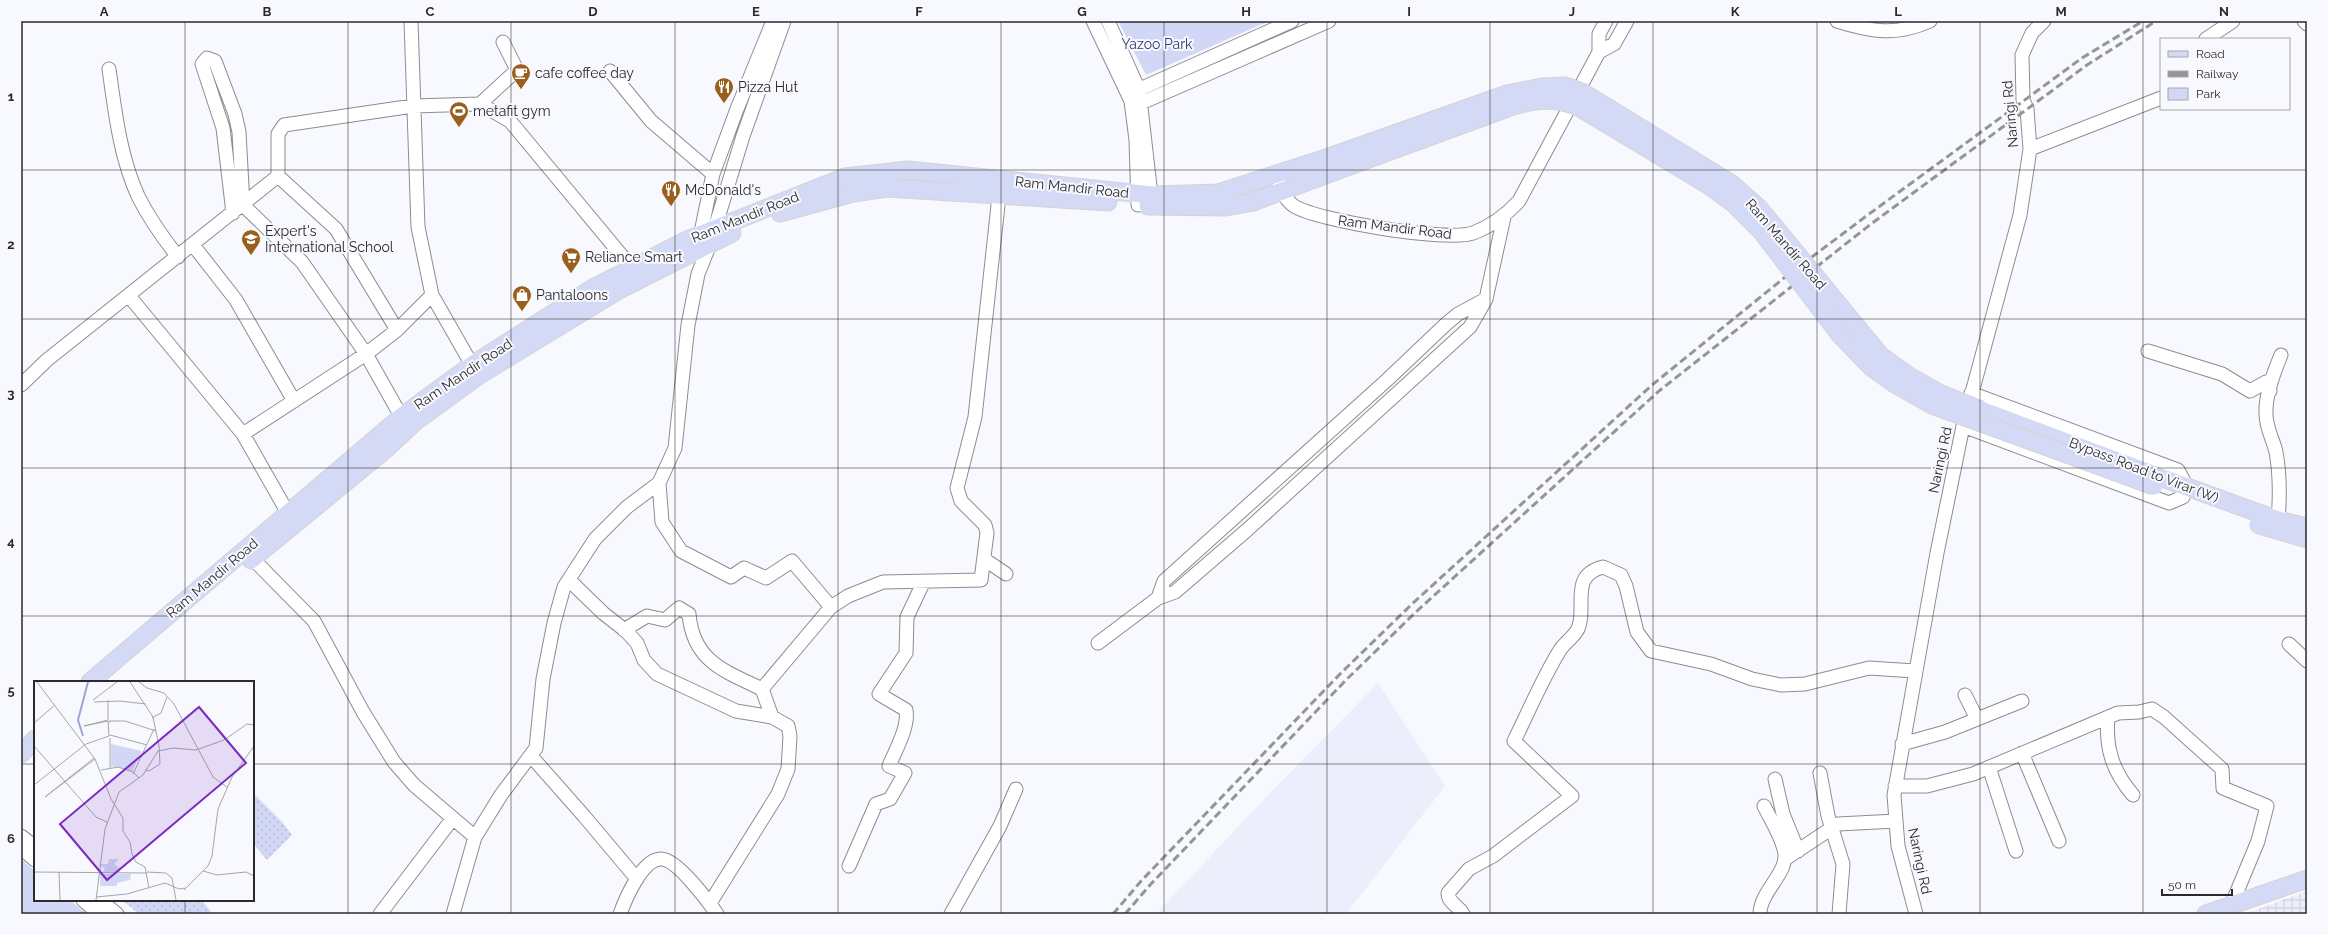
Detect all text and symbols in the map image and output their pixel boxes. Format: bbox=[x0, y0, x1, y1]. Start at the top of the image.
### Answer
text: A bbox=[100, 4, 109, 19]
text: B bbox=[263, 4, 272, 19]
text: C bbox=[426, 4, 435, 19]
text: D bbox=[588, 4, 598, 19]
text: E bbox=[752, 4, 760, 19]
text: F bbox=[915, 4, 923, 19]
text: G bbox=[1077, 4, 1087, 19]
text: H bbox=[1241, 4, 1251, 19]
text: I bbox=[1407, 4, 1411, 19]
text: J bbox=[1569, 4, 1575, 19]
text: K bbox=[1731, 4, 1740, 19]
text: L bbox=[1894, 4, 1902, 19]
text: M bbox=[2055, 4, 2067, 19]
text: N bbox=[2219, 4, 2229, 19]
park label: Yazoo Park bbox=[1121, 36, 1193, 52]
legend bbox=[2160, 38, 2290, 110]
text: Road bbox=[2196, 47, 2225, 61]
cafe icon: cafe coffee day bbox=[510, 62, 532, 90]
place label: cafe coffee day bbox=[535, 65, 634, 81]
text: Railway bbox=[2196, 67, 2239, 81]
restaurant icon: Pizza Hut bbox=[713, 76, 735, 104]
place label: Pizza Hut bbox=[738, 79, 798, 95]
street label: Naringi Rd bbox=[1999, 80, 2021, 148]
text: Park bbox=[2196, 87, 2221, 101]
text: 1 bbox=[8, 89, 15, 104]
sports icon: metafit gym bbox=[448, 100, 470, 128]
place label: metafit gym bbox=[473, 103, 551, 119]
street label: Ram Mandir Road bbox=[1014, 173, 1130, 201]
restaurant icon: McDonald's bbox=[660, 179, 682, 207]
place label: McDonald's bbox=[685, 182, 761, 198]
street label: Ram Mandir Road bbox=[689, 188, 801, 246]
street label: Ram Mandir Road bbox=[1742, 196, 1830, 292]
street label: Ram Mandir Road bbox=[1337, 212, 1453, 242]
place label: Expert's International School bbox=[265, 223, 394, 255]
school or university icon: Expert's International School bbox=[240, 228, 262, 256]
text: 2 bbox=[7, 237, 15, 252]
supermarket icon: Reliance Smart bbox=[560, 246, 582, 274]
place label: Reliance Smart bbox=[585, 249, 683, 265]
shop icon: Pantaloons bbox=[511, 284, 533, 312]
place label: Pantaloons bbox=[536, 287, 608, 303]
street label: Ram Mandir Road bbox=[411, 335, 515, 413]
text: 3 bbox=[7, 386, 15, 401]
street label: Naringi Rd bbox=[1925, 425, 1955, 495]
street label: Bypass Road to Virar (W) bbox=[2067, 434, 2221, 506]
text: 4 bbox=[7, 534, 15, 549]
street label: Ram Mandir Road bbox=[163, 535, 261, 621]
inset map bbox=[34, 681, 254, 901]
text: 5 bbox=[7, 683, 15, 698]
street label: Naringi Rd bbox=[1905, 826, 1935, 896]
text: 6 bbox=[7, 831, 15, 846]
scale bar bbox=[2162, 871, 2232, 897]
text: 50 m bbox=[2168, 878, 2196, 892]

